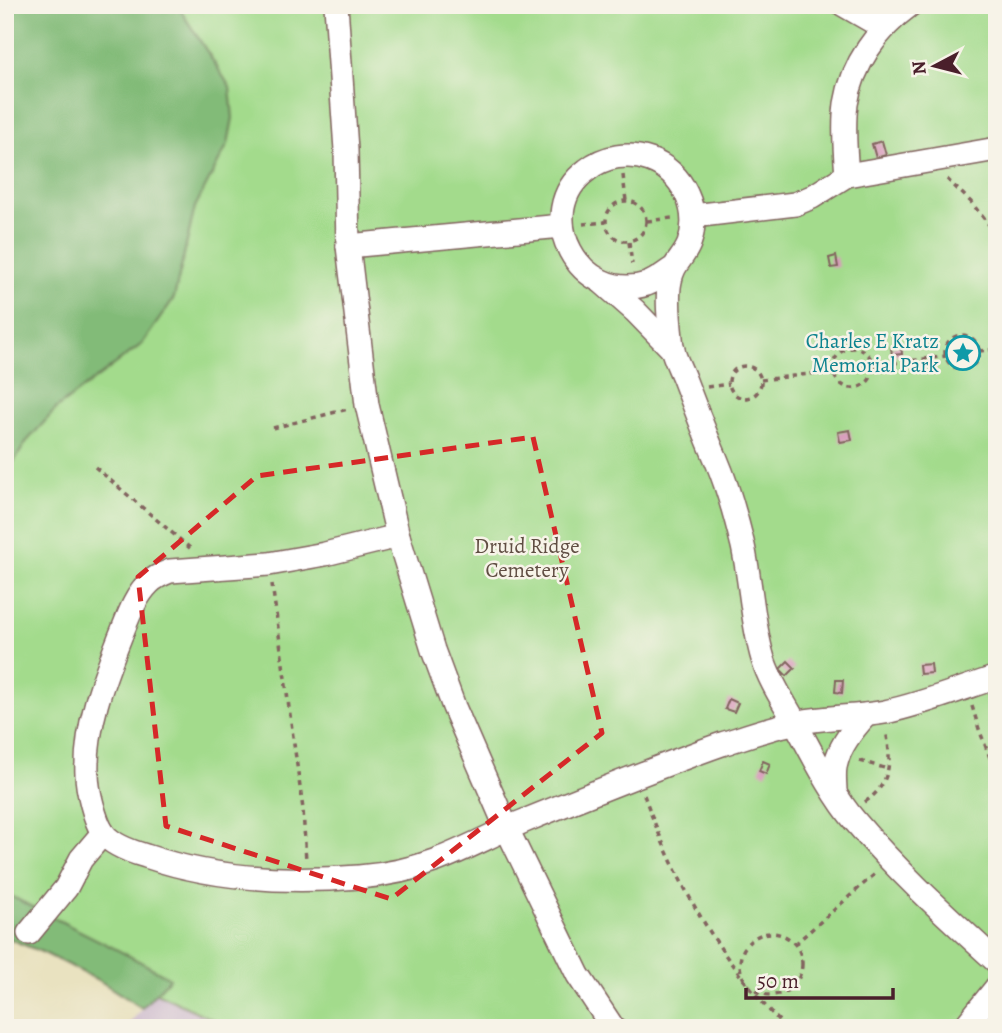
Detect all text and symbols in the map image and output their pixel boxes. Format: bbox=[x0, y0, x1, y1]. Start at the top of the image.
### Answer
north arrow bbox=[900, 32, 970, 102]
text: N bbox=[905, 59, 933, 76]
place label: Charles E Kratz Memorial Park bbox=[806, 327, 940, 379]
place icon: Charles E Kratz Memorial Park bbox=[944, 334, 982, 372]
park label: Druid Ridge Cemetery bbox=[474, 532, 580, 584]
scale bar bbox=[746, 956, 894, 1000]
text: 50 m bbox=[757, 967, 799, 995]

